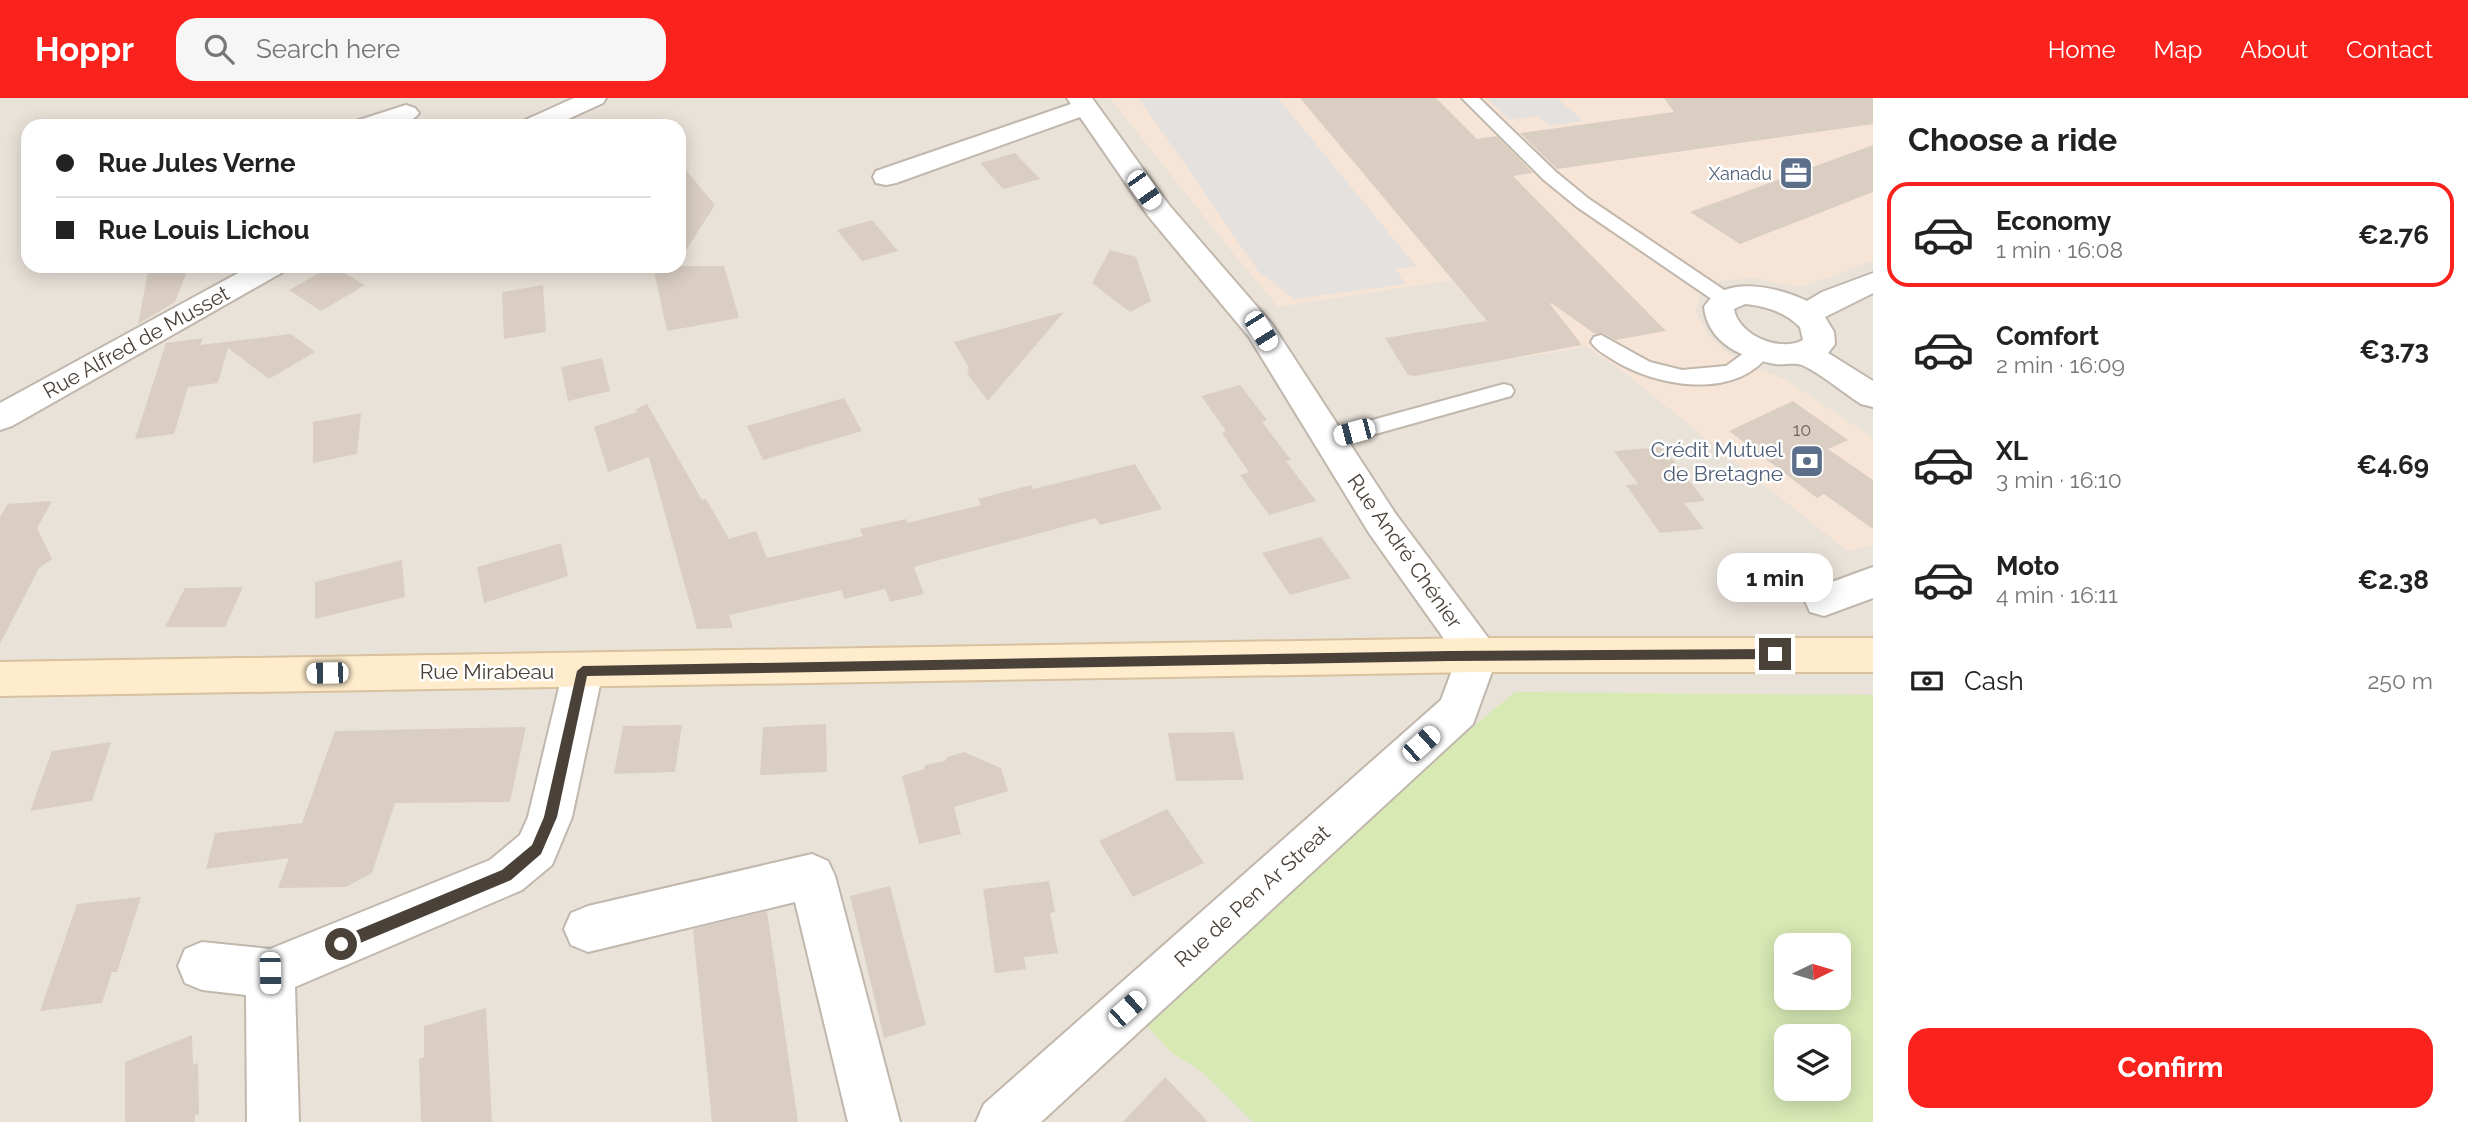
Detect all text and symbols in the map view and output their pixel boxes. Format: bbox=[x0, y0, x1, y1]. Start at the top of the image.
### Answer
search box bbox=[176, 18, 666, 81]
text: Hoppr bbox=[35, 30, 134, 69]
icon: search bbox=[200, 30, 238, 68]
text: Search here bbox=[256, 34, 400, 64]
text: Home bbox=[2048, 35, 2116, 64]
text: Map bbox=[2154, 35, 2202, 64]
text: About bbox=[2240, 35, 2308, 64]
text: Contact bbox=[2346, 35, 2433, 64]
text: Choose a ride bbox=[1908, 121, 2117, 158]
text: Rue Jules Verne bbox=[98, 148, 296, 178]
office icon: Xanadu bbox=[1777, 154, 1815, 192]
place label: Xanadu bbox=[1709, 163, 1772, 184]
car bbox=[1124, 167, 1165, 213]
icon: car bbox=[1912, 203, 1975, 266]
text: Economy bbox=[1996, 206, 2111, 236]
text: Rue Louis Lichou bbox=[98, 215, 310, 245]
text: €2.76 bbox=[2358, 220, 2429, 250]
text: 1 min · 16:08 bbox=[1996, 236, 2123, 263]
street label: Rue Alfred de Musset bbox=[39, 280, 233, 404]
car bbox=[1241, 308, 1282, 354]
icon: car bbox=[1912, 318, 1975, 381]
text: Comfort bbox=[1996, 321, 2099, 351]
text: €3.73 bbox=[2359, 335, 2429, 365]
text: 2 min · 16:09 bbox=[1996, 351, 2125, 378]
car bbox=[1331, 416, 1378, 448]
house number: 10 bbox=[1793, 419, 1811, 440]
icon: car bbox=[1912, 433, 1975, 496]
text: XL bbox=[1996, 436, 2028, 466]
place label: Crédit Mutuel de Bretagne bbox=[1651, 437, 1783, 486]
bank icon: Crédit Mutuel de Bretagne bbox=[1788, 442, 1826, 480]
text: €4.69 bbox=[2356, 450, 2429, 480]
text: 3 min · 16:10 bbox=[1996, 466, 2122, 493]
street label: Rue André Chénier bbox=[1342, 469, 1468, 634]
icon: car bbox=[1912, 548, 1975, 611]
text: Moto bbox=[1996, 551, 2059, 581]
callout: 1 min bbox=[1717, 552, 1833, 602]
text: 1 min bbox=[1746, 564, 1804, 591]
text: €2.38 bbox=[2358, 565, 2429, 595]
text: 4 min · 16:11 bbox=[1996, 581, 2118, 608]
route end bbox=[1759, 638, 1791, 670]
street label: Rue Mirabeau bbox=[420, 659, 554, 684]
car bbox=[306, 662, 349, 684]
icon: cash bbox=[1908, 662, 1946, 700]
text: Cash bbox=[1964, 666, 2024, 696]
text: 250 m bbox=[2367, 667, 2433, 694]
car bbox=[1399, 722, 1444, 766]
street label: Rue de Pen Ar Streat bbox=[1169, 820, 1335, 972]
route start bbox=[325, 928, 357, 960]
north arrow bbox=[1774, 933, 1852, 1010]
map controls bbox=[1774, 933, 1851, 1101]
car bbox=[260, 952, 281, 994]
car bbox=[1105, 987, 1150, 1031]
button: layers bbox=[1774, 1024, 1851, 1101]
button: Confirm bbox=[1908, 1028, 2433, 1108]

